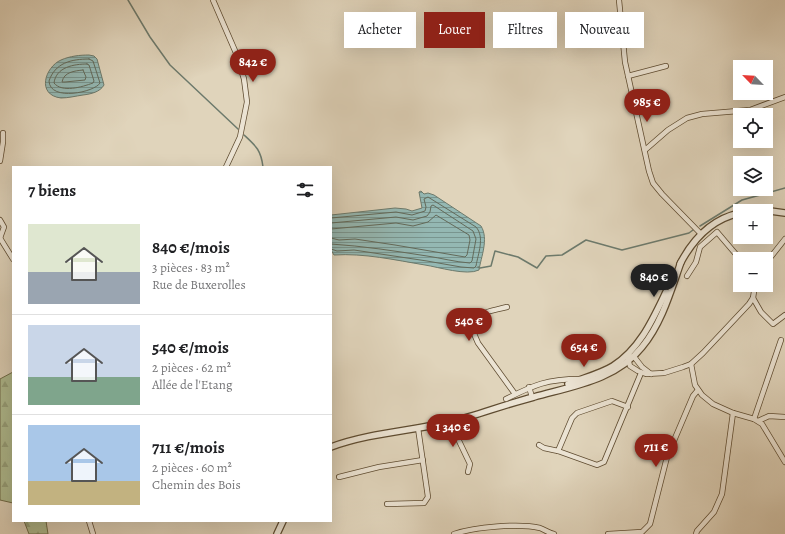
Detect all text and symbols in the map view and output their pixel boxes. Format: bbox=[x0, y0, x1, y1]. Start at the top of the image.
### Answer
chip: Acheter bbox=[344, 12, 416, 48]
chip: Louer bbox=[424, 12, 485, 48]
chip: Filtres bbox=[493, 12, 557, 48]
chip: Nouveau bbox=[565, 12, 644, 48]
pin: 842 € bbox=[225, 49, 281, 83]
text: 842 € bbox=[239, 53, 267, 70]
north arrow bbox=[733, 60, 773, 100]
map controls bbox=[733, 60, 773, 292]
pin: 985 € bbox=[619, 89, 675, 123]
text: 985 € bbox=[633, 93, 661, 110]
button: locate bbox=[733, 108, 773, 148]
button: layers bbox=[733, 156, 773, 196]
text: 7 biens bbox=[28, 179, 76, 202]
icon: filters bbox=[294, 179, 316, 201]
button: + bbox=[733, 204, 773, 244]
text: 840 €/mois bbox=[152, 236, 230, 259]
icon: home bbox=[60, 240, 108, 288]
button: − bbox=[733, 252, 773, 292]
text: 3 pièces · 83 m² bbox=[152, 259, 230, 276]
pin: 840 € bbox=[626, 264, 682, 298]
text: 840 € bbox=[640, 268, 668, 285]
text: Rue de Buxerolles bbox=[152, 276, 246, 293]
pin: 540 € bbox=[441, 308, 497, 342]
text: 540 € bbox=[455, 312, 483, 329]
pin: 654 € bbox=[556, 334, 612, 368]
text: 540 €/mois bbox=[152, 336, 229, 359]
text: 654 € bbox=[570, 338, 598, 355]
icon: home bbox=[60, 341, 108, 389]
text: 2 pièces · 62 m² bbox=[152, 359, 231, 376]
text: Allée de l'Etang bbox=[152, 376, 232, 393]
pin: 1 340 € bbox=[416, 414, 490, 448]
text: 1 340 € bbox=[436, 418, 470, 435]
pin: 711 € bbox=[628, 434, 684, 468]
text: 711 €/mois bbox=[152, 436, 225, 459]
text: 711 € bbox=[644, 438, 668, 455]
icon: home bbox=[60, 441, 108, 489]
text: 2 pièces · 60 m² bbox=[152, 459, 232, 476]
text: Chemin des Bois bbox=[152, 476, 241, 493]

